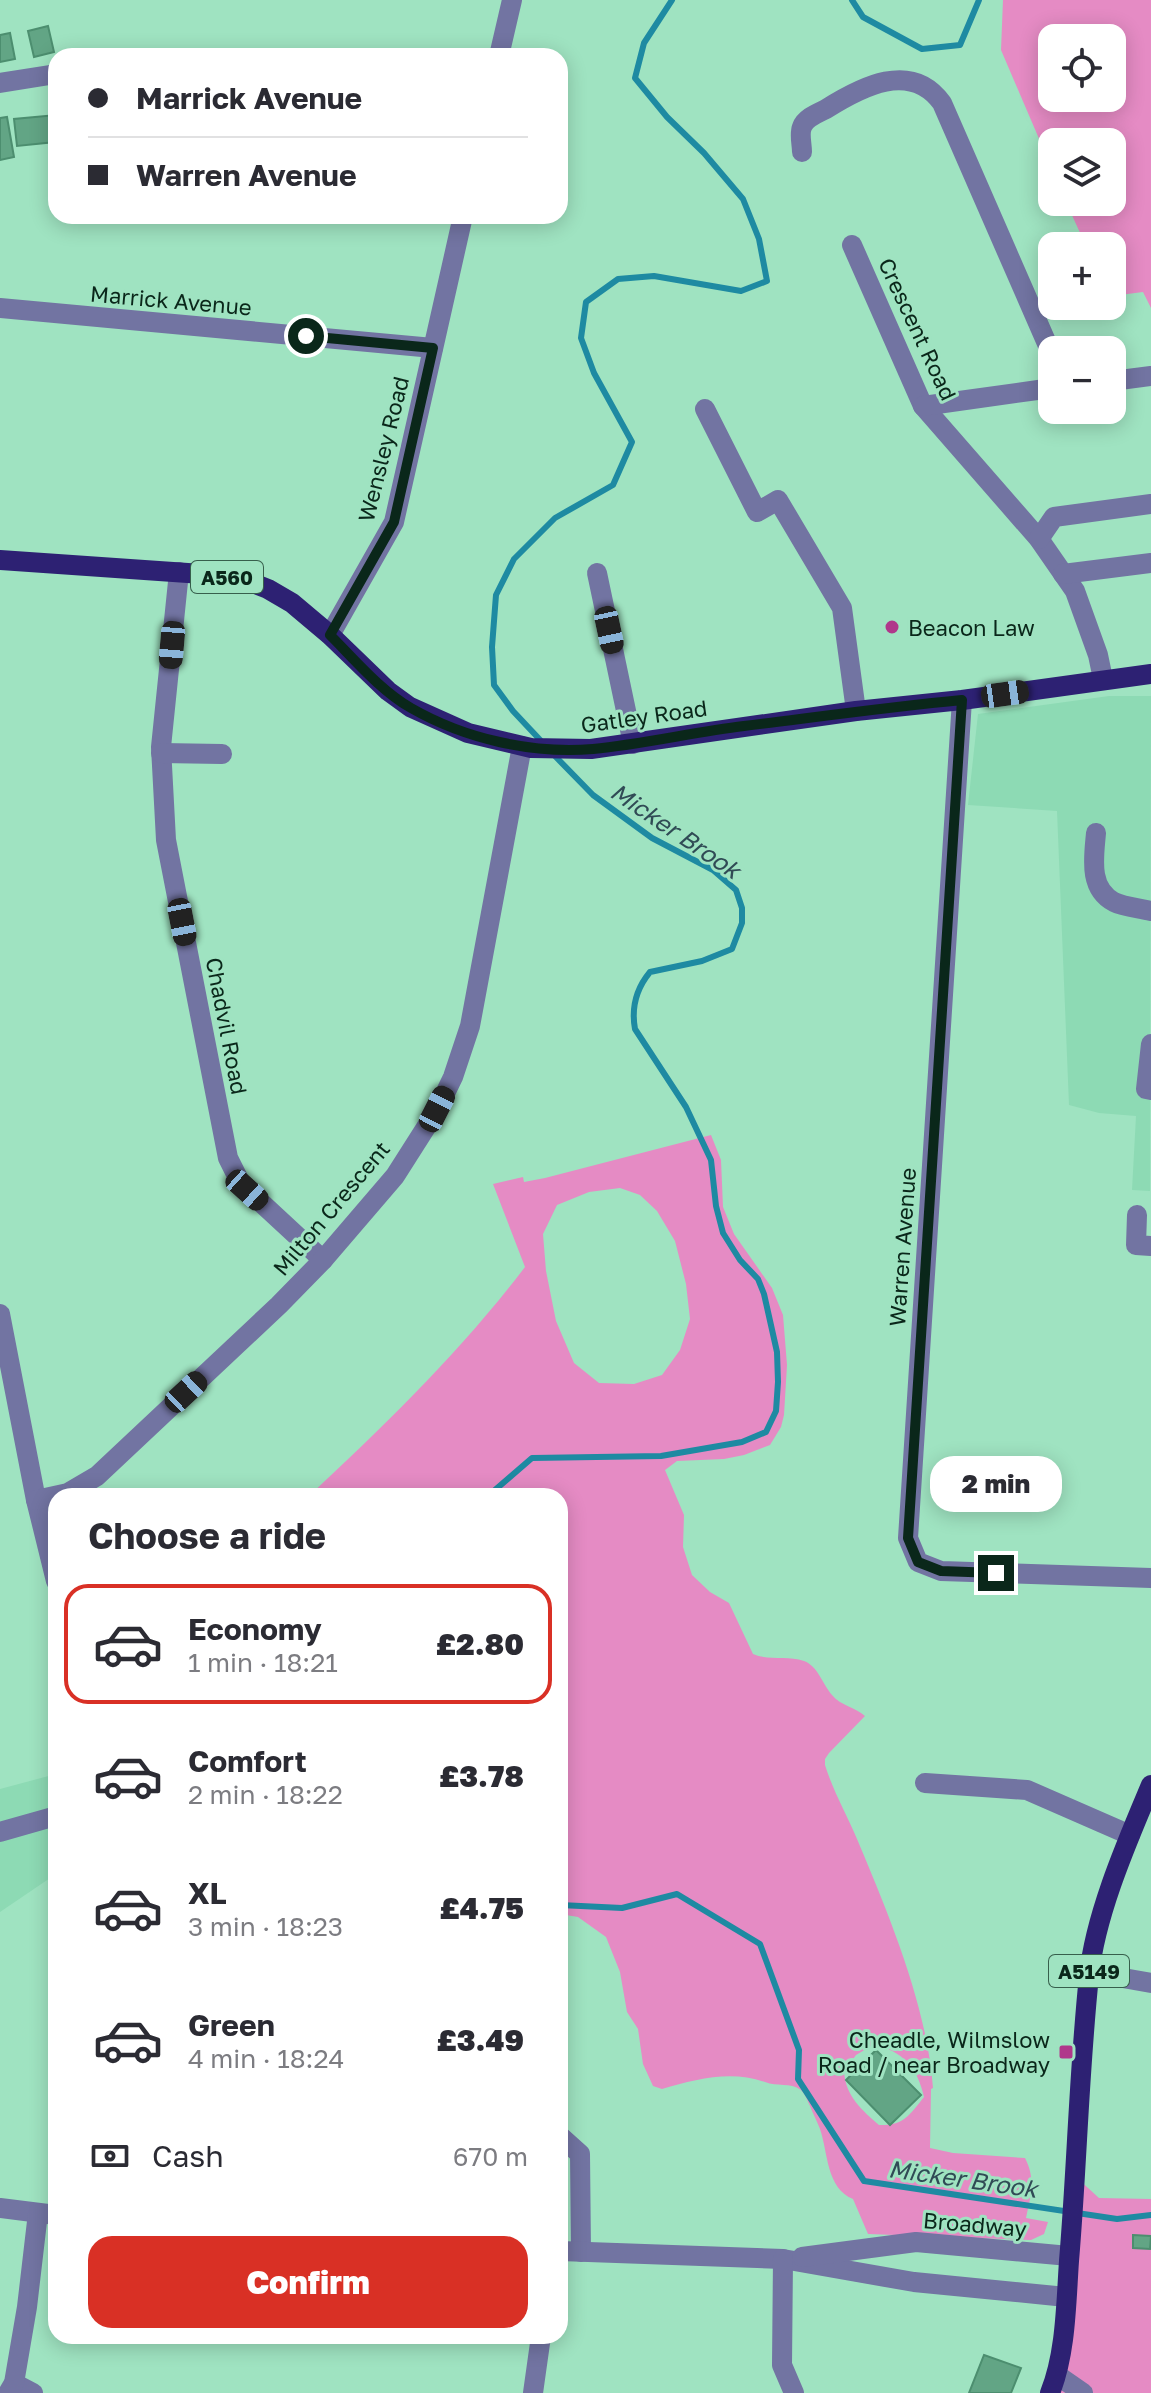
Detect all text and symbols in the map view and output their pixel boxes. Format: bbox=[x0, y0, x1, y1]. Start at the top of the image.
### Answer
map controls bbox=[1038, 24, 1126, 424]
button: locate bbox=[1038, 24, 1126, 112]
text: Marrick Avenue bbox=[136, 80, 362, 116]
button: layers bbox=[1038, 128, 1126, 216]
text: Warren Avenue bbox=[136, 157, 357, 193]
button: + bbox=[1038, 232, 1126, 320]
street label: Crescent Road bbox=[873, 254, 963, 404]
street label: Marrick Avenue bbox=[89, 279, 253, 321]
route start bbox=[288, 318, 324, 354]
button: − bbox=[1038, 336, 1126, 424]
street label: Wensley Road bbox=[352, 373, 414, 525]
road number: A560 bbox=[191, 561, 263, 593]
car bbox=[592, 604, 626, 656]
place label: Beacon Law bbox=[908, 614, 1035, 641]
marker: Beacon Law bbox=[883, 618, 901, 636]
car bbox=[158, 620, 186, 670]
car bbox=[980, 679, 1030, 709]
street label: Gatley Road bbox=[579, 694, 709, 738]
water label: Micker Brook bbox=[606, 776, 748, 885]
car bbox=[166, 896, 198, 948]
street label: Chadvil Road bbox=[200, 955, 254, 1097]
car bbox=[415, 1082, 459, 1136]
street label: Milton Crescent bbox=[267, 1135, 395, 1281]
car bbox=[221, 1165, 273, 1215]
street label: Warren Avenue bbox=[883, 1167, 921, 1327]
car bbox=[160, 1367, 212, 1417]
callout: 2 min bbox=[930, 1457, 1062, 1513]
text: 2 min bbox=[962, 1468, 1030, 1499]
text: Choose a ride bbox=[88, 1514, 326, 1557]
route end bbox=[978, 1555, 1014, 1591]
icon: car bbox=[92, 1608, 164, 1680]
text: Economy bbox=[188, 1611, 322, 1647]
text: £2.80 bbox=[436, 1626, 524, 1662]
text: 1 min · 18:21 bbox=[188, 1647, 338, 1678]
icon: car bbox=[92, 1740, 164, 1812]
text: Comfort bbox=[188, 1743, 307, 1779]
text: £3.78 bbox=[439, 1758, 524, 1794]
text: 2 min · 18:22 bbox=[188, 1779, 343, 1810]
icon: car bbox=[92, 1872, 164, 1944]
text: XL bbox=[188, 1875, 227, 1911]
text: £4.75 bbox=[440, 1890, 524, 1926]
text: 3 min · 18:23 bbox=[188, 1911, 343, 1942]
road number: A5149 bbox=[1049, 1955, 1129, 1987]
icon: car bbox=[92, 2004, 164, 2076]
text: Green bbox=[188, 2007, 275, 2043]
text: £3.49 bbox=[437, 2022, 524, 2058]
place label: Cheadle, Wilmslow Road / near Broadway bbox=[818, 2026, 1050, 2078]
text: 4 min · 18:24 bbox=[188, 2043, 344, 2074]
marker: Cheadle, Wilmslow Road / near Broadway bbox=[1057, 2043, 1075, 2061]
icon: cash bbox=[88, 2134, 132, 2178]
text: Cash bbox=[152, 2138, 224, 2174]
text: 670 m bbox=[453, 2141, 528, 2172]
water label: Micker Brook bbox=[887, 2153, 1042, 2203]
street label: Broadway bbox=[922, 2206, 1028, 2242]
button: Confirm bbox=[88, 2236, 528, 2328]

